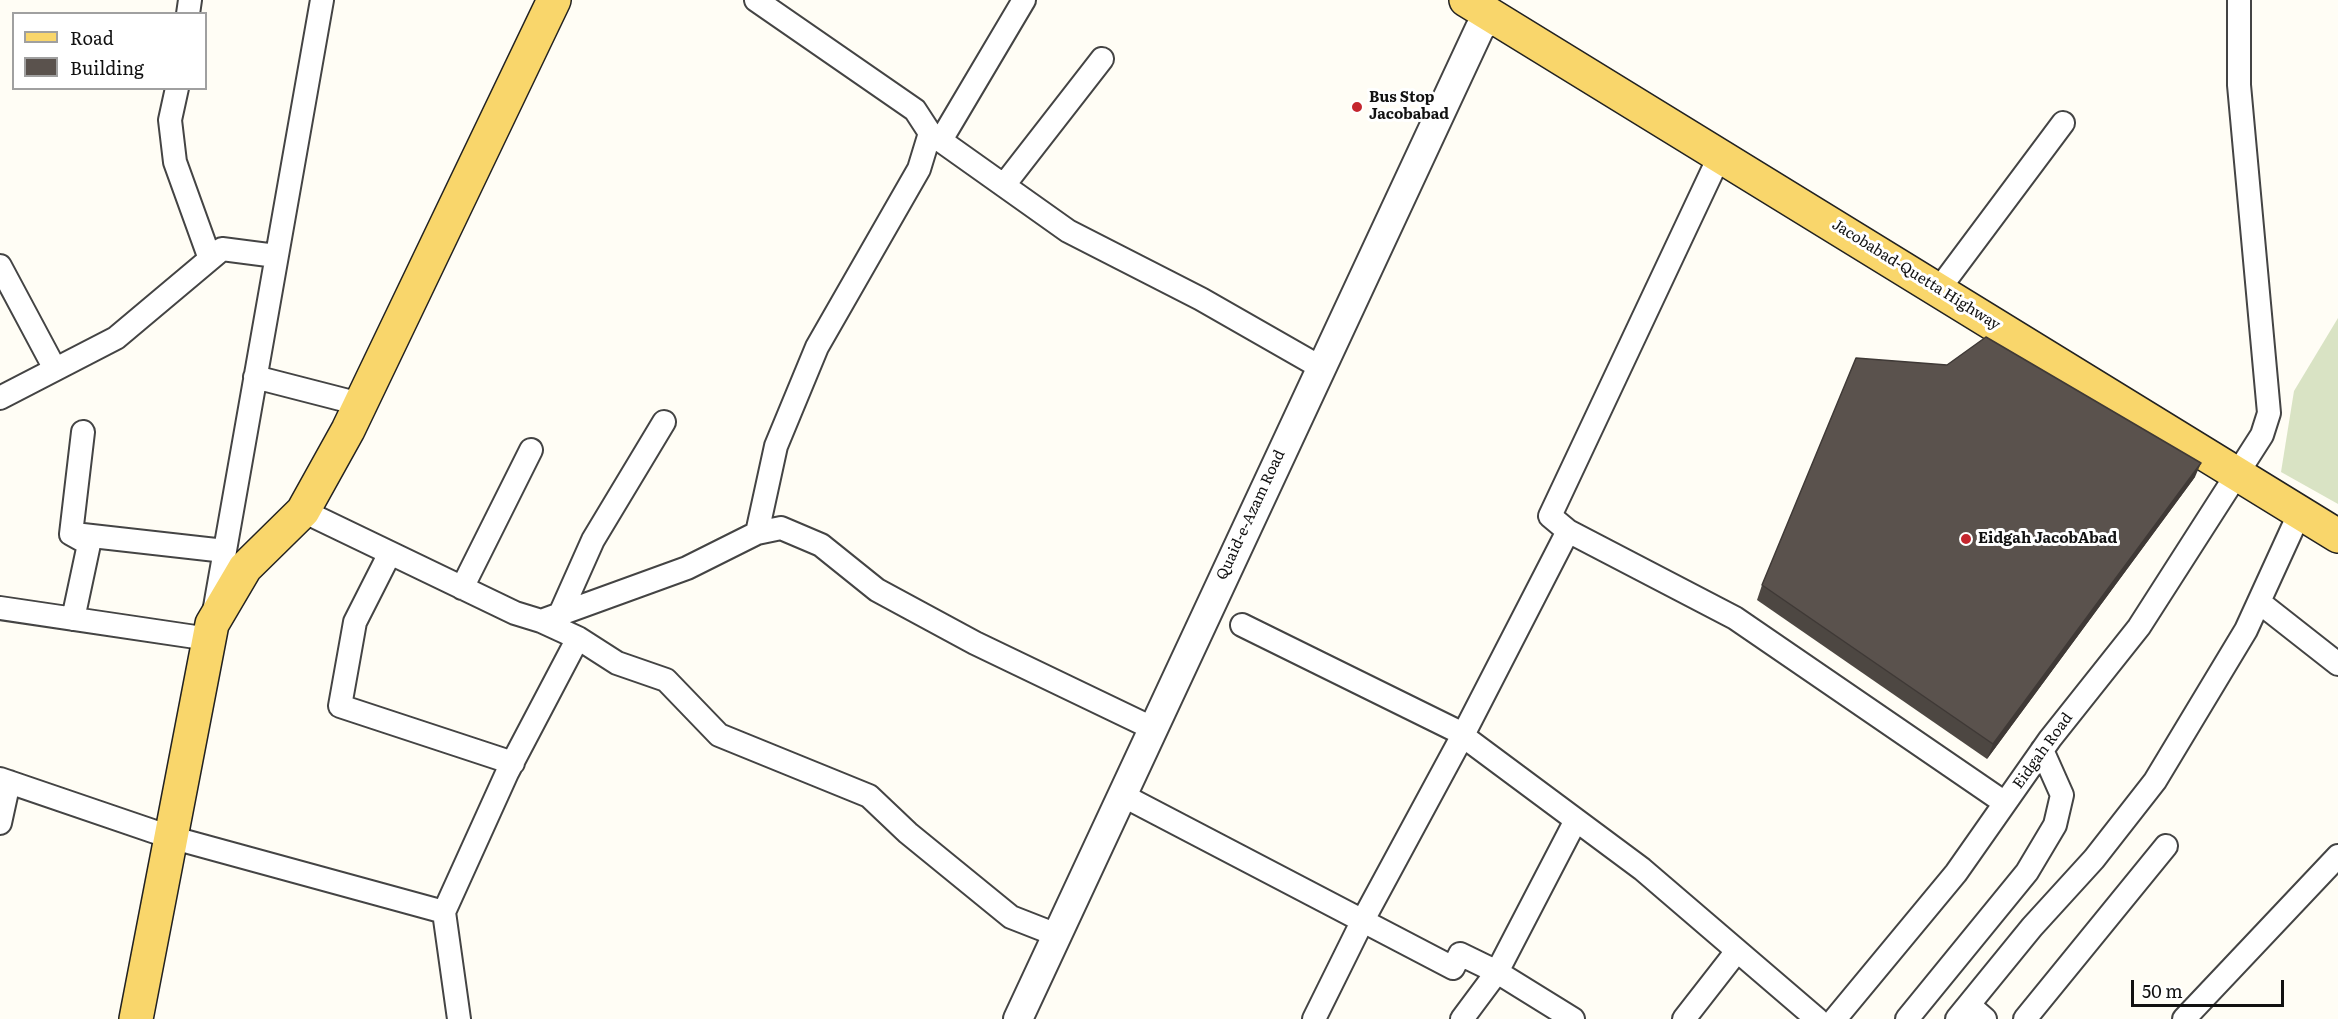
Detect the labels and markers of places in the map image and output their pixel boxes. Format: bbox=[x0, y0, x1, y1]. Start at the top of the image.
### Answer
place label: Bus Stop Jacobabad bbox=[1369, 89, 1449, 124]
marker: Bus Stop Jacobabad bbox=[1350, 100, 1364, 114]
place label: Eidgah JacobAbad bbox=[1978, 530, 2117, 548]
marker: Eidgah JacobAbad bbox=[1959, 532, 1973, 546]

